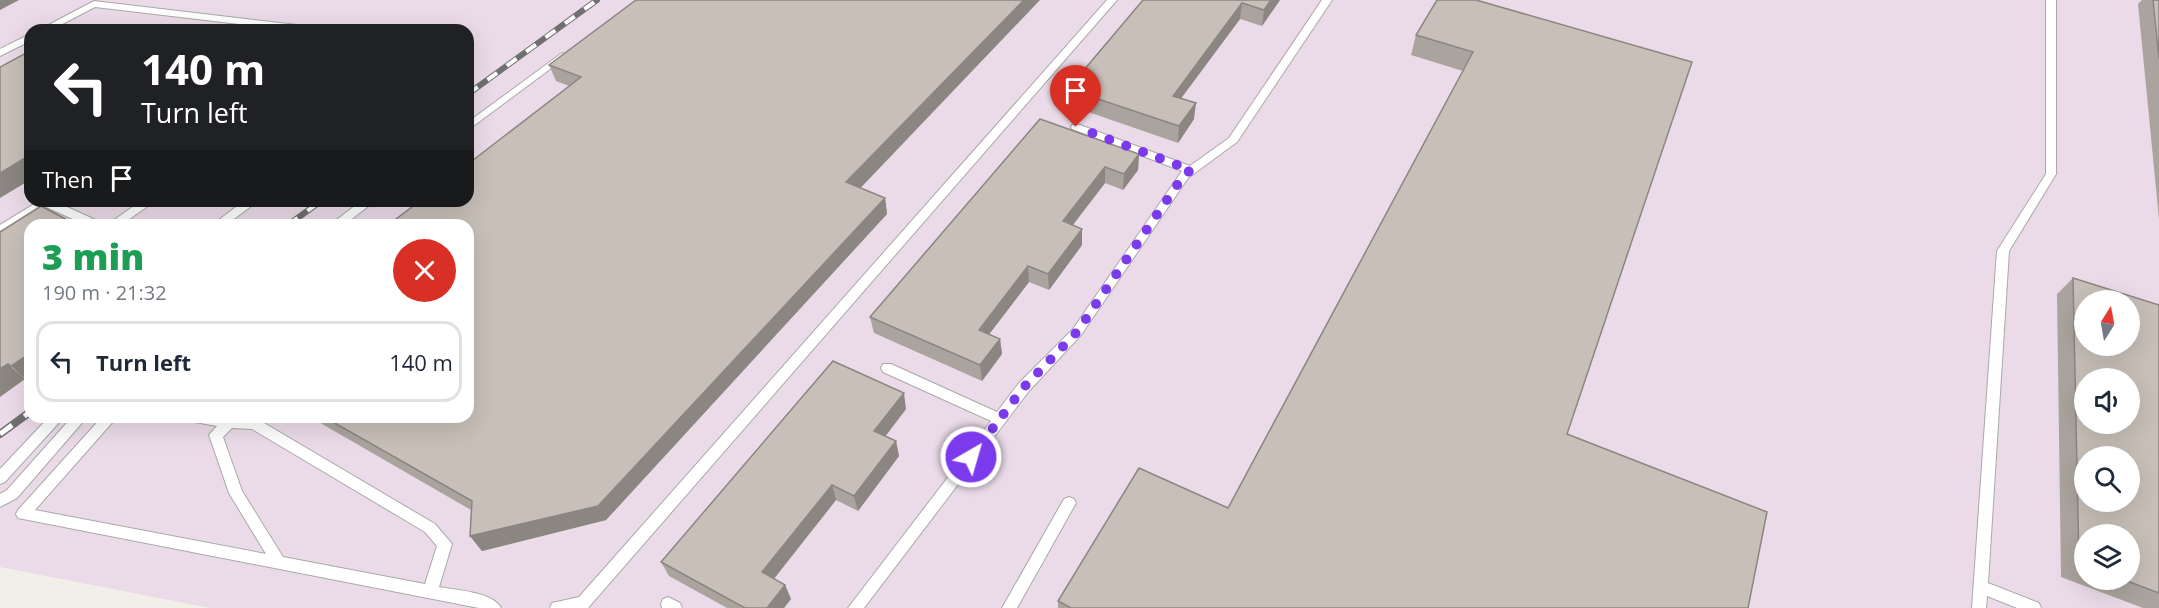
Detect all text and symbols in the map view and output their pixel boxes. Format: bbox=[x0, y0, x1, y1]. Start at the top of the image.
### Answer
text: 140 m bbox=[141, 40, 265, 97]
icon: left bbox=[42, 48, 120, 126]
pin bbox=[1050, 65, 1101, 127]
icon: arrive bbox=[1059, 74, 1092, 107]
text: Turn left bbox=[141, 94, 248, 131]
icon: arrive bbox=[105, 162, 138, 195]
text: Then bbox=[42, 164, 93, 194]
text: 3 min bbox=[42, 232, 144, 281]
button: close bbox=[393, 239, 456, 302]
text: 190 m · 21:32 bbox=[42, 279, 167, 306]
north arrow bbox=[2074, 290, 2140, 356]
map controls bbox=[2074, 290, 2140, 590]
icon: left bbox=[45, 345, 78, 378]
text: Turn left bbox=[96, 347, 191, 377]
text: 140 m bbox=[389, 347, 453, 377]
button: sound bbox=[2074, 368, 2140, 434]
position arrow bbox=[939, 425, 1003, 489]
button: search bbox=[2074, 446, 2140, 512]
button: layers bbox=[2074, 524, 2140, 590]

